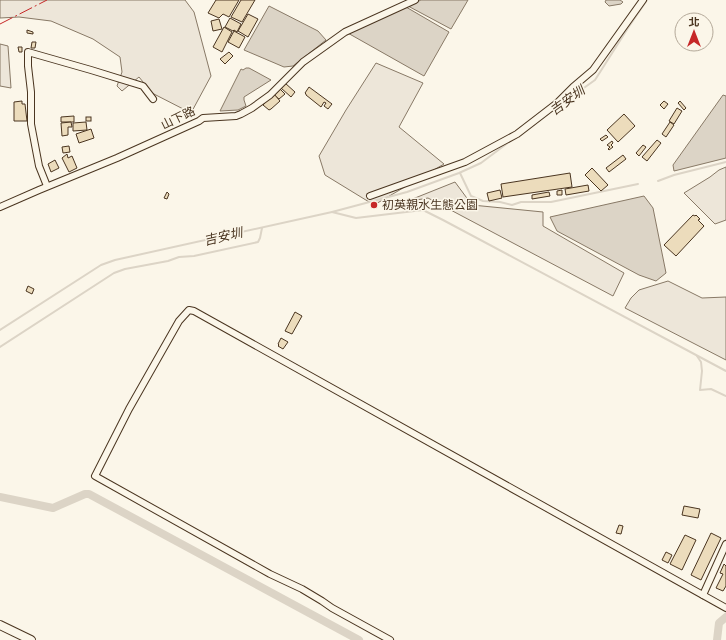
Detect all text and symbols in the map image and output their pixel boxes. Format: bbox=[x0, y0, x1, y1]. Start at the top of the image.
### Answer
north arrow bbox=[674, 12, 714, 52]
text: 北 bbox=[689, 16, 700, 28]
water label: 吉安圳 bbox=[547, 82, 589, 118]
street label: 山下路 bbox=[159, 104, 197, 132]
place label: 初英親水生態公園 bbox=[382, 198, 478, 212]
marker: 初英親水生態公園 bbox=[369, 200, 379, 210]
water label: 吉安圳 bbox=[202, 224, 246, 248]

